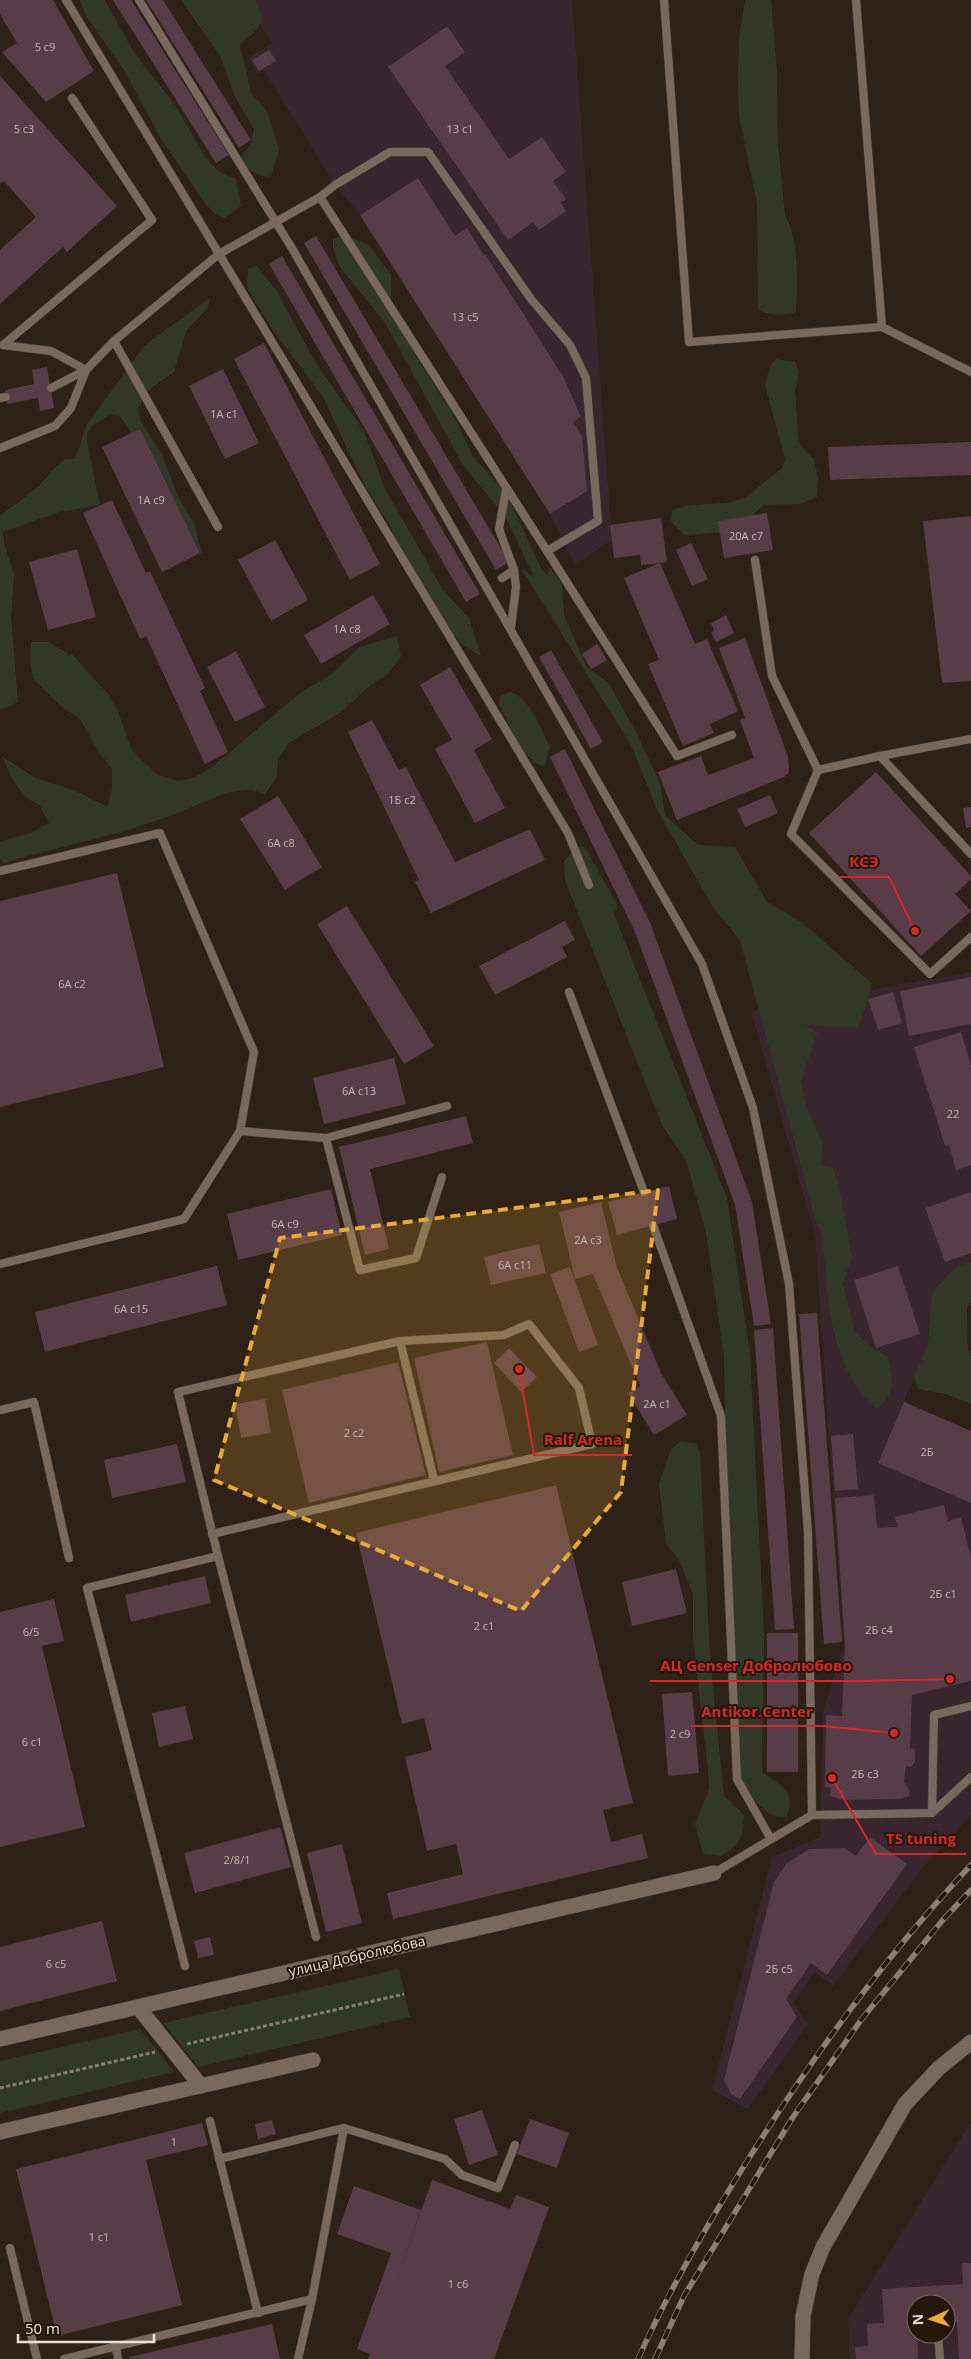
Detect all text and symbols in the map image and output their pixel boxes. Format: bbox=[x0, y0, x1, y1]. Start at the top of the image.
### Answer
house number: 5 с9 bbox=[35, 39, 55, 54]
house number: 5 с3 bbox=[14, 121, 34, 136]
house number: 13 с1 bbox=[447, 121, 474, 136]
house number: 13 с5 bbox=[452, 309, 479, 324]
house number: 1А с1 bbox=[210, 406, 238, 421]
house number: 1А с9 bbox=[137, 492, 165, 507]
house number: 20А с7 bbox=[729, 528, 763, 543]
house number: 1А с8 bbox=[333, 621, 361, 636]
house number: 1Б с2 bbox=[388, 792, 416, 807]
house number: 6А с8 bbox=[267, 835, 295, 850]
callout: КСЭ bbox=[839, 847, 889, 877]
text: КСЭ bbox=[849, 851, 879, 871]
house number: 6А с2 bbox=[58, 976, 86, 991]
house number: 6А с13 bbox=[342, 1083, 376, 1098]
house number: 22 bbox=[947, 1106, 959, 1121]
house number: 6А с9 bbox=[271, 1216, 299, 1231]
house number: 2А с3 bbox=[574, 1232, 602, 1247]
house number: 6А с11 bbox=[498, 1257, 532, 1272]
house number: 6А с15 bbox=[114, 1301, 148, 1316]
house number: 2А с1 bbox=[643, 1396, 671, 1411]
house number: 2 с2 bbox=[344, 1425, 364, 1440]
callout: Ralf Arena bbox=[534, 1425, 632, 1455]
text: Ralf Arena bbox=[544, 1429, 622, 1449]
house number: 2Б bbox=[920, 1444, 934, 1459]
house number: 2Б с1 bbox=[929, 1586, 957, 1601]
house number: 2 с1 bbox=[474, 1618, 494, 1633]
house number: 2Б с4 bbox=[865, 1622, 893, 1637]
house number: 6/5 bbox=[23, 1624, 39, 1639]
callout: АЦ Genser Добролюбово bbox=[650, 1651, 862, 1681]
text: АЦ Genser Добролюбово bbox=[660, 1655, 852, 1675]
callout: Antikor.Center bbox=[691, 1696, 823, 1726]
text: Antikor.Center bbox=[701, 1701, 813, 1721]
house number: 2 с9 bbox=[670, 1726, 690, 1741]
house number: 6 с1 bbox=[22, 1734, 42, 1749]
house number: 2Б с3 bbox=[851, 1766, 879, 1781]
callout: TS tuning bbox=[876, 1824, 966, 1854]
text: TS tuning bbox=[886, 1828, 957, 1848]
house number: 2/8/1 bbox=[224, 1852, 250, 1867]
street label: улица Добролюбова bbox=[287, 1931, 427, 1980]
house number: 6 с5 bbox=[46, 1956, 66, 1971]
house number: 2Б с5 bbox=[765, 1961, 793, 1976]
house number: 1 bbox=[171, 2134, 177, 2149]
house number: 1 с1 bbox=[89, 2229, 109, 2244]
house number: 1 с6 bbox=[448, 2276, 468, 2291]
north arrow bbox=[906, 2294, 956, 2344]
scale bar bbox=[18, 2312, 154, 2344]
text: N bbox=[908, 2314, 927, 2326]
text: 50 m bbox=[25, 2318, 60, 2338]

